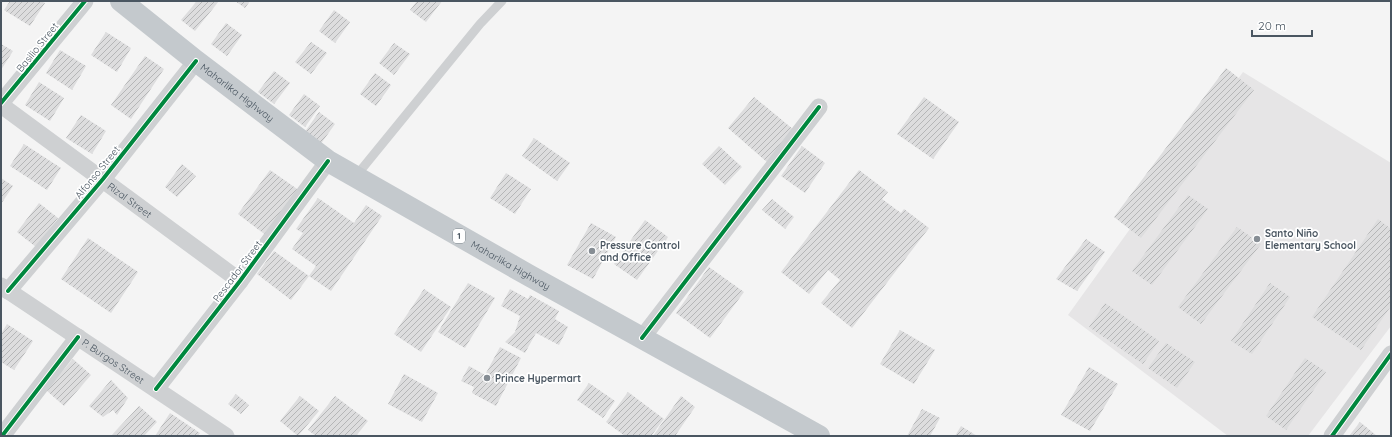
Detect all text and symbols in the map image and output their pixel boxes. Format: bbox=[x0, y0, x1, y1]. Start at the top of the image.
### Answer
scale bar bbox=[1252, 12, 1312, 38]
text: 20 m bbox=[1258, 18, 1286, 33]
street label: Basilio Street bbox=[13, 19, 62, 75]
street label: Maharlika Highway bbox=[198, 61, 277, 125]
street label: Alfonso Street bbox=[72, 143, 123, 202]
street label: Rizal Street bbox=[105, 180, 155, 221]
place label: Santo Niño Elementary School bbox=[1265, 227, 1356, 252]
road number: 1 bbox=[453, 229, 465, 243]
marker: Santo Niño Elementary School bbox=[1252, 234, 1262, 244]
street label: Pescador Street bbox=[210, 238, 265, 305]
street label: Maharlika Highway bbox=[469, 238, 553, 293]
place label: Pressure Control and Office bbox=[600, 239, 680, 264]
marker: Pressure Control and Office bbox=[587, 246, 597, 256]
street label: P. Burgos Street bbox=[79, 336, 147, 387]
place label: Prince Hypermart bbox=[495, 372, 581, 385]
marker: Prince Hypermart bbox=[482, 373, 492, 383]

